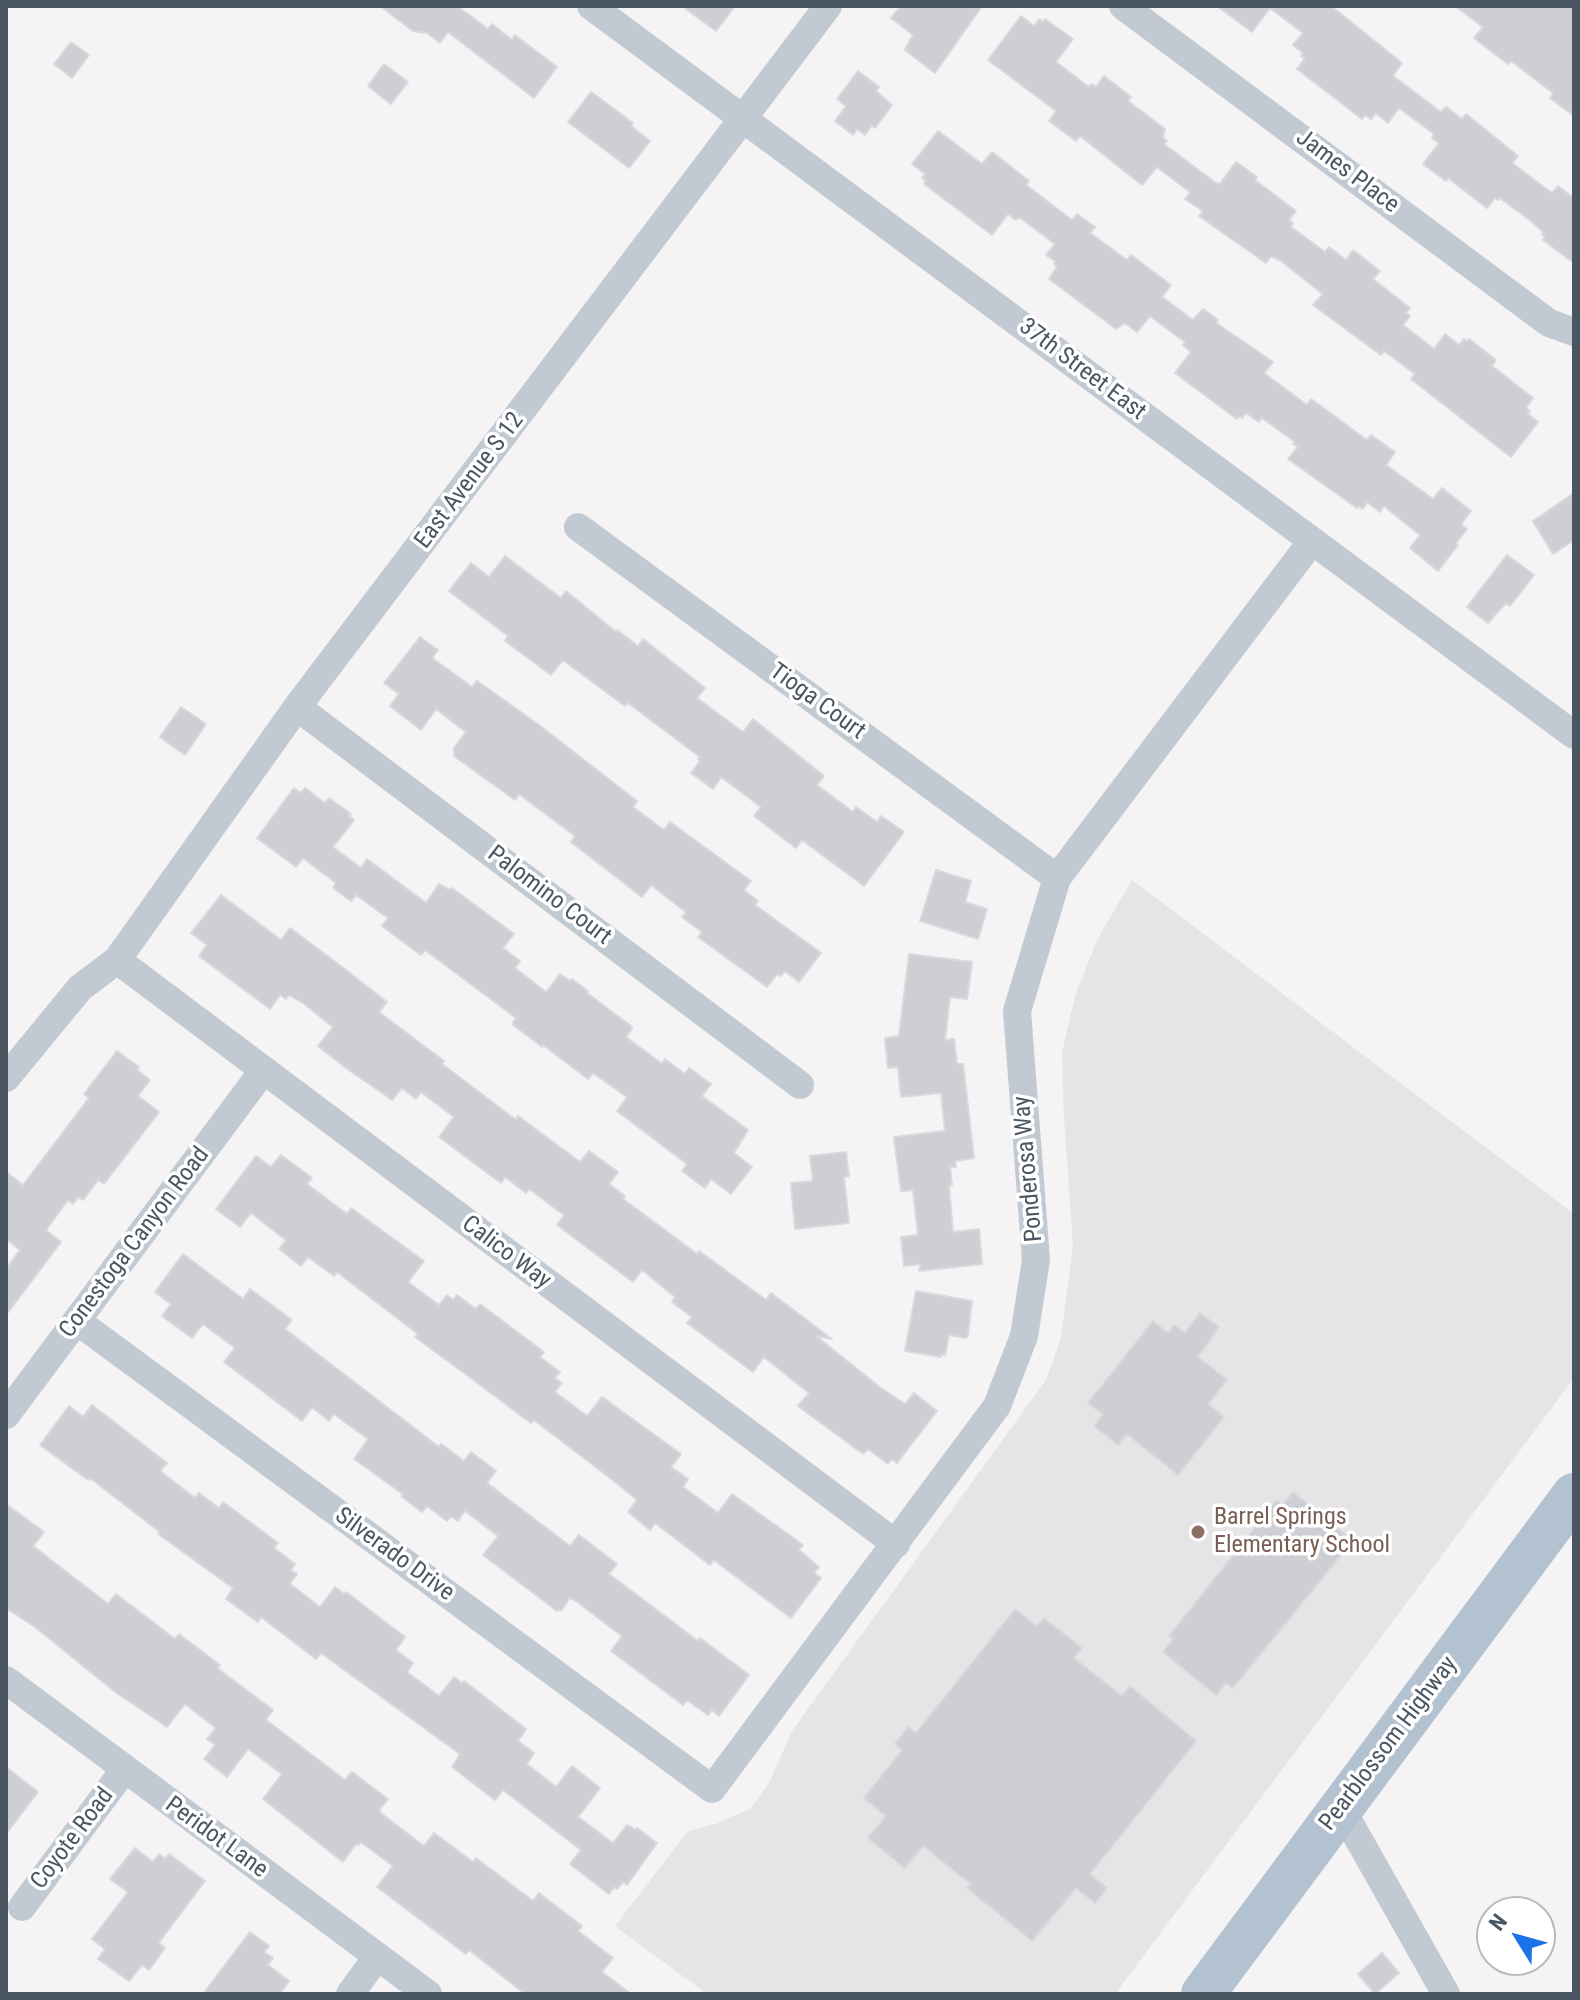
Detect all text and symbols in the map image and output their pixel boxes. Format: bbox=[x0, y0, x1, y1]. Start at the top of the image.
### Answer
street label: James Place bbox=[1290, 124, 1404, 220]
street label: 37th Street East bbox=[1013, 313, 1151, 427]
street label: East Avenue S 12 bbox=[409, 407, 531, 555]
street label: Tioga Court bbox=[764, 658, 870, 746]
street label: Palomino Court bbox=[482, 840, 616, 952]
street label: Ponderosa Way bbox=[1008, 1095, 1050, 1243]
street label: Conestoga Canyon Road bbox=[54, 1142, 216, 1344]
street label: Calico Way bbox=[456, 1210, 556, 1296]
street label: Silverado Drive bbox=[329, 1502, 459, 1608]
place label: Barrel Springs Elementary School bbox=[1214, 1504, 1390, 1560]
marker: Barrel Springs Elementary School bbox=[1189, 1523, 1207, 1541]
street label: Pearblossom Highway bbox=[1314, 1651, 1464, 1837]
street label: Coyote Road bbox=[26, 1783, 120, 1895]
street label: Peridot Lane bbox=[159, 1791, 273, 1885]
north arrow bbox=[1476, 1896, 1556, 1976]
text: N bbox=[1484, 1910, 1512, 1935]

